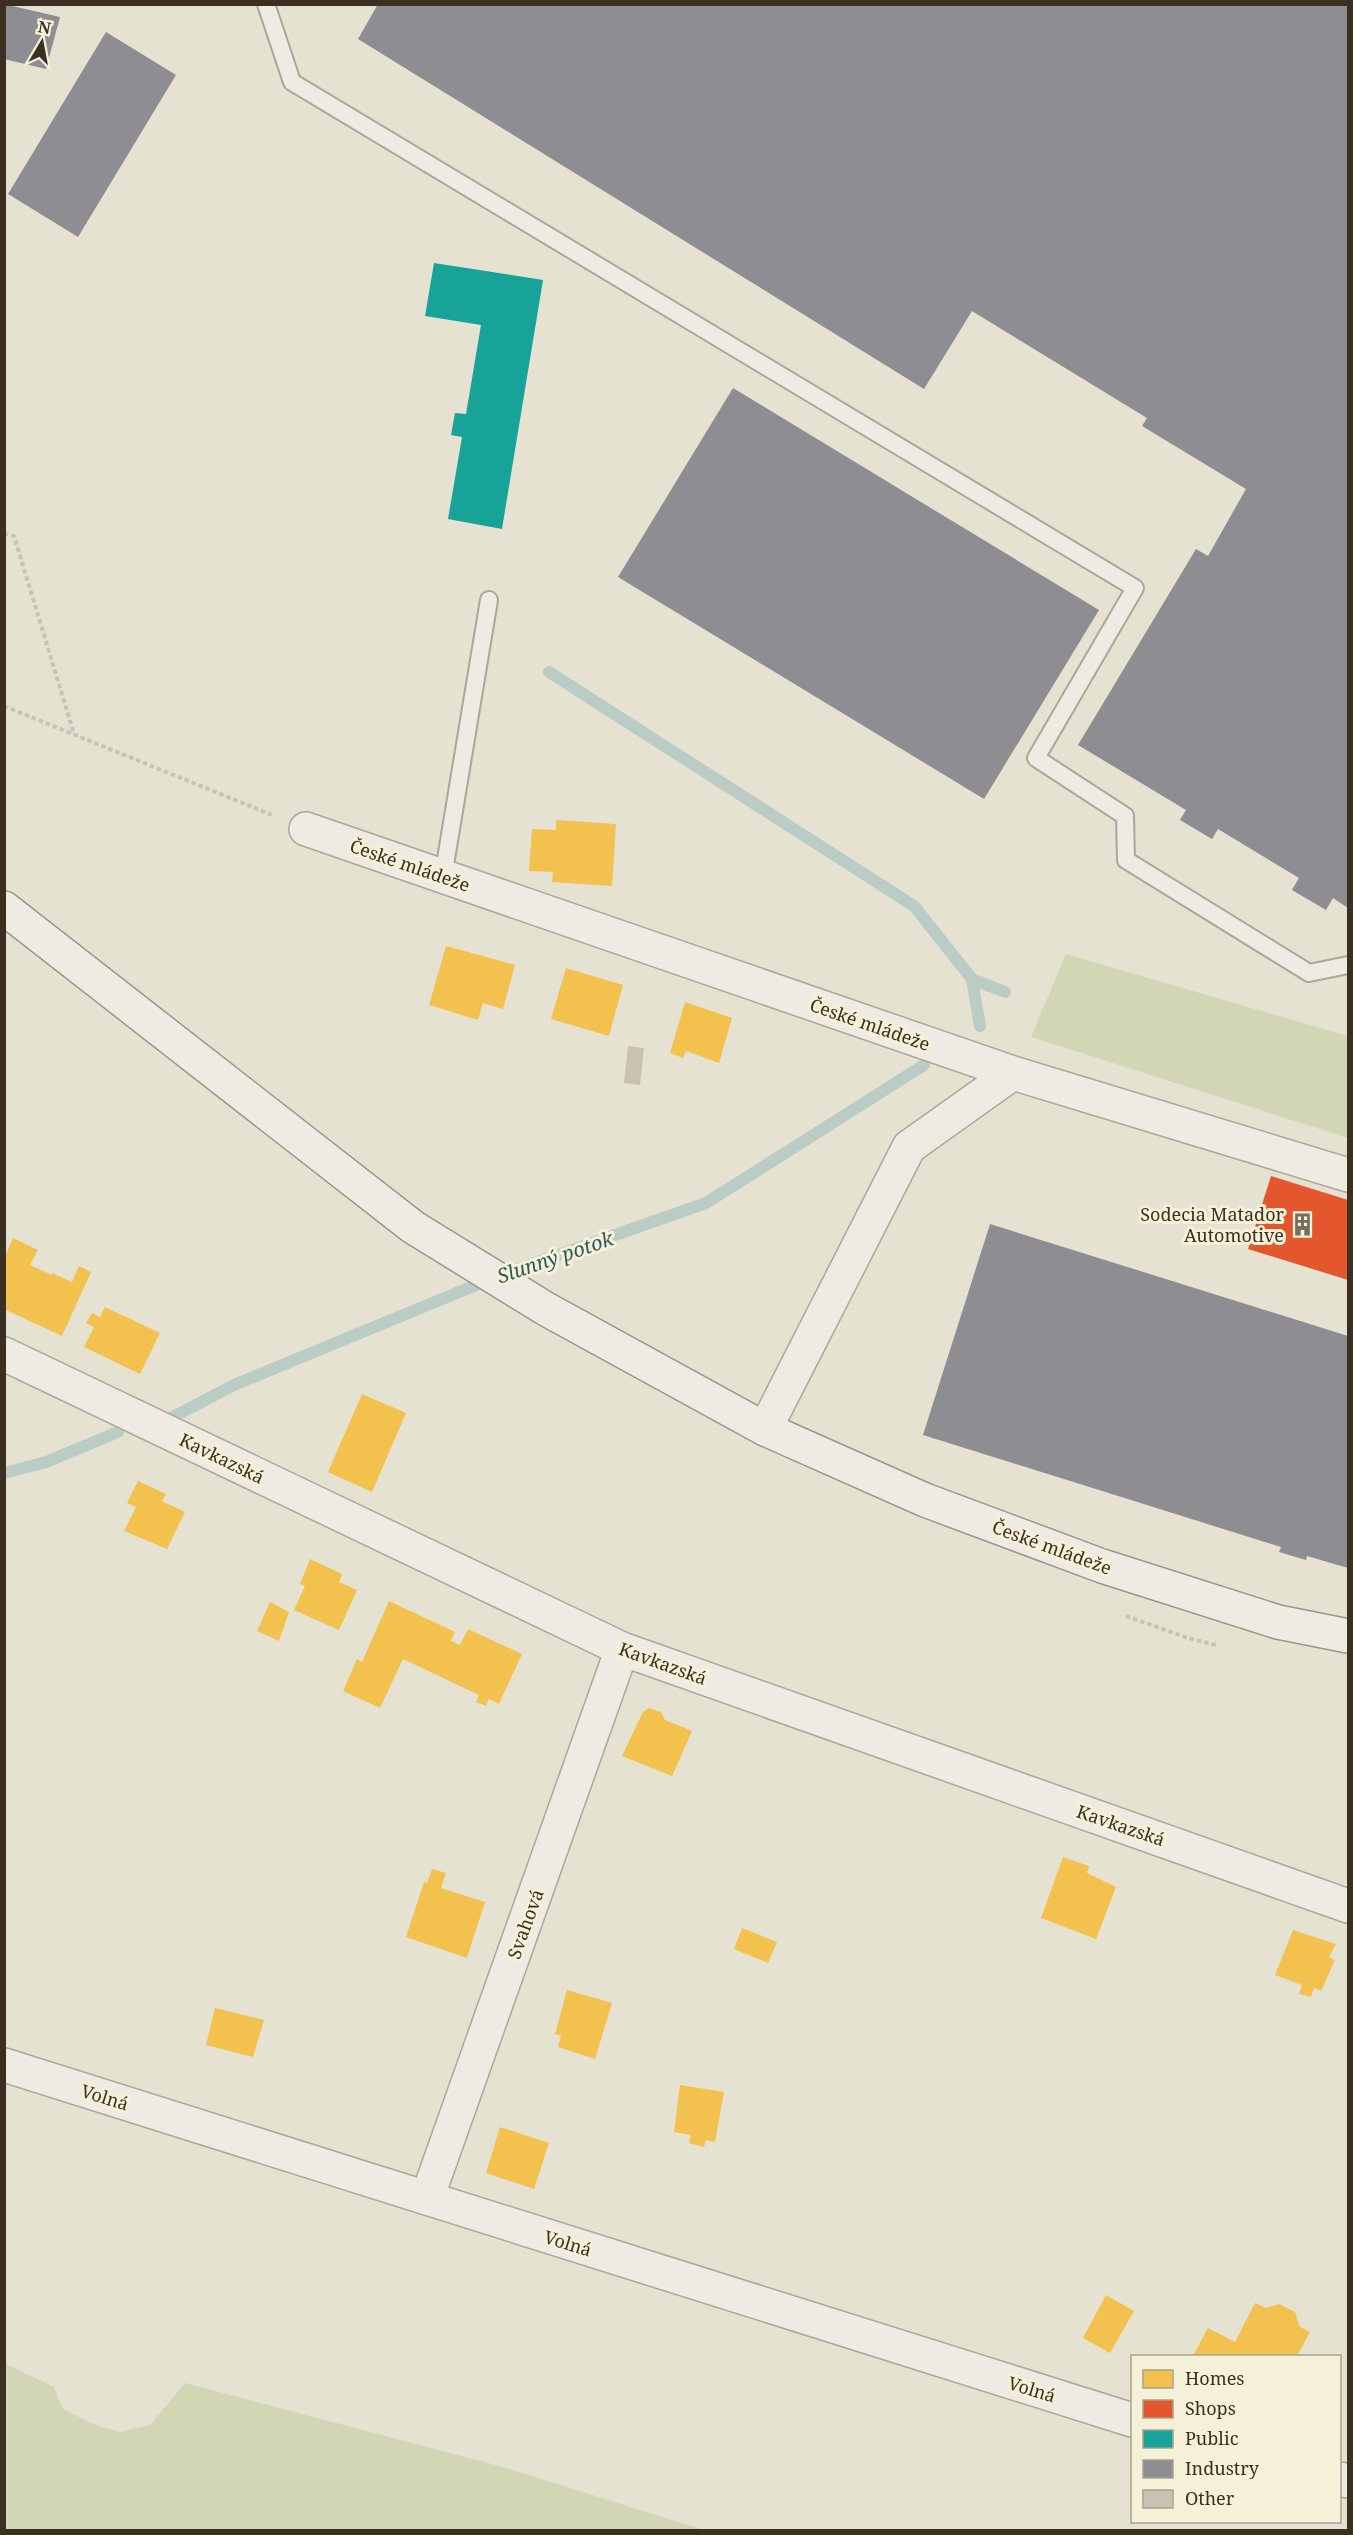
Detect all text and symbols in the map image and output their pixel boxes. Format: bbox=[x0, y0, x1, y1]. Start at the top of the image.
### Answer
north arrow bbox=[12, 12, 72, 72]
text: N bbox=[36, 15, 53, 39]
street label: České mládeže bbox=[347, 833, 473, 897]
street label: České mládeže bbox=[807, 992, 933, 1056]
place label: Sodecia Matador Automotive bbox=[1140, 1202, 1285, 1247]
building icon: Sodecia Matador Automotive bbox=[1289, 1211, 1315, 1237]
water label: Slunný potok bbox=[493, 1224, 617, 1290]
street label: Kavkazská bbox=[175, 1427, 269, 1489]
street label: České mládeže bbox=[989, 1514, 1115, 1580]
street label: Kavkazská bbox=[616, 1636, 710, 1690]
street label: Kavkazská bbox=[1074, 1799, 1168, 1851]
street label: Svahová bbox=[501, 1886, 549, 1962]
street label: Volná bbox=[78, 2078, 132, 2116]
street label: Volná bbox=[541, 2224, 595, 2262]
legend bbox=[1131, 2355, 1341, 2523]
text: Homes bbox=[1185, 2366, 1244, 2390]
street label: Volná bbox=[1005, 2370, 1059, 2408]
text: Shops bbox=[1185, 2396, 1236, 2420]
text: Public bbox=[1185, 2426, 1239, 2450]
text: Industry bbox=[1185, 2456, 1260, 2480]
text: Other bbox=[1185, 2486, 1235, 2510]

